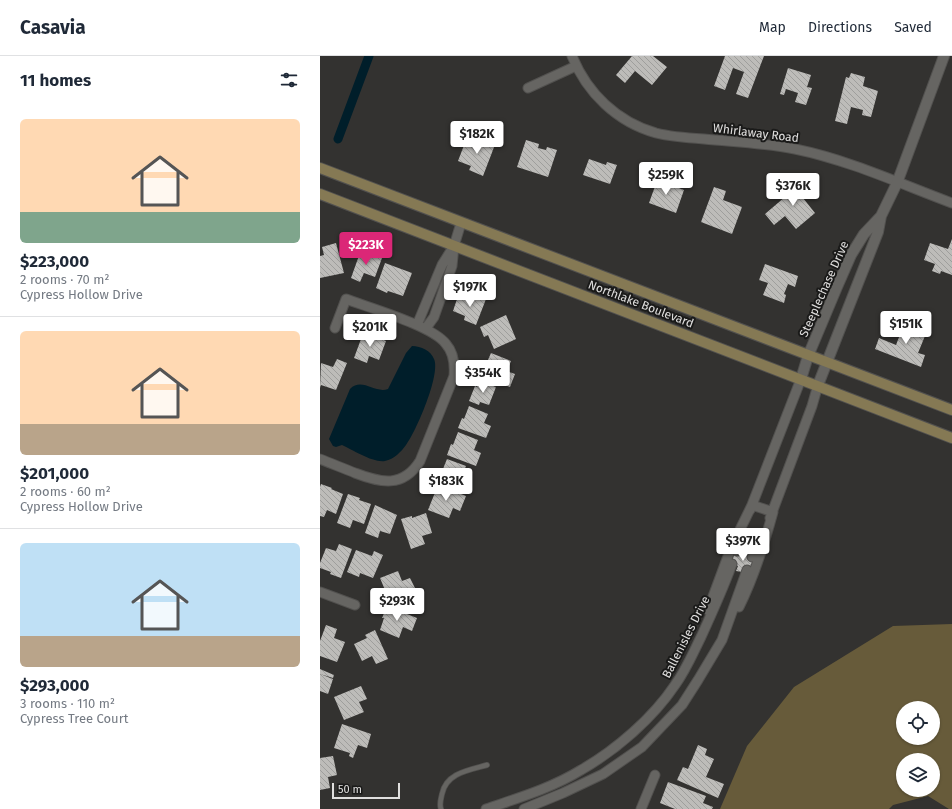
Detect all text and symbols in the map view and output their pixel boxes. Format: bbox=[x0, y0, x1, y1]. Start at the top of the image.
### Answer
text: Casavia bbox=[20, 16, 86, 39]
text: Map bbox=[759, 19, 786, 36]
text: Directions bbox=[808, 19, 872, 36]
text: Saved bbox=[894, 19, 932, 36]
icon: filters bbox=[278, 69, 300, 91]
text: 11 homes bbox=[20, 70, 91, 91]
pin: $182K bbox=[449, 121, 505, 155]
street label: Whirlaway Road bbox=[712, 121, 800, 145]
text: $182K bbox=[459, 126, 495, 141]
icon: home bbox=[124, 145, 196, 217]
pin: $259K bbox=[638, 162, 694, 196]
text: $259K bbox=[648, 167, 684, 182]
pin: $376K bbox=[765, 173, 821, 207]
text: $376K bbox=[775, 178, 811, 193]
pin: $223K bbox=[338, 232, 394, 266]
text: $223K bbox=[348, 237, 384, 252]
street label: Steeplechase Drive bbox=[797, 239, 851, 339]
text: $223,000 bbox=[20, 251, 89, 272]
text: 2 rooms · 70 m² bbox=[20, 272, 110, 287]
pin: $197K bbox=[442, 274, 498, 308]
street label: Northlake Boulevard bbox=[586, 277, 696, 331]
text: $197K bbox=[453, 279, 487, 294]
text: Cypress Hollow Drive bbox=[20, 287, 143, 302]
pin: $151K bbox=[878, 311, 934, 345]
pin: $201K bbox=[342, 314, 398, 348]
text: $151K bbox=[889, 316, 923, 331]
text: $201K bbox=[352, 319, 388, 334]
icon: home bbox=[124, 357, 196, 429]
pin: $354K bbox=[455, 360, 511, 394]
text: $354K bbox=[465, 365, 501, 380]
text: $201,000 bbox=[20, 463, 89, 484]
pin: $183K bbox=[418, 468, 474, 502]
text: $183K bbox=[428, 473, 464, 488]
text: 2 rooms · 60 m² bbox=[20, 484, 111, 499]
text: Cypress Hollow Drive bbox=[20, 499, 143, 514]
pin: $397K bbox=[715, 528, 771, 562]
text: $397K bbox=[725, 533, 761, 548]
icon: home bbox=[124, 569, 196, 641]
pin: $293K bbox=[369, 588, 425, 622]
text: $293K bbox=[379, 593, 415, 608]
street label: Ballenisles Drive bbox=[659, 594, 713, 680]
text: $293,000 bbox=[20, 675, 89, 696]
text: 3 rooms · 110 m² bbox=[20, 696, 115, 711]
map controls bbox=[896, 701, 940, 797]
button: locate bbox=[896, 701, 940, 745]
text: Cypress Tree Court bbox=[20, 711, 128, 726]
button: layers bbox=[896, 753, 940, 797]
scale bar bbox=[332, 781, 400, 800]
text: 50 m bbox=[338, 783, 362, 796]

